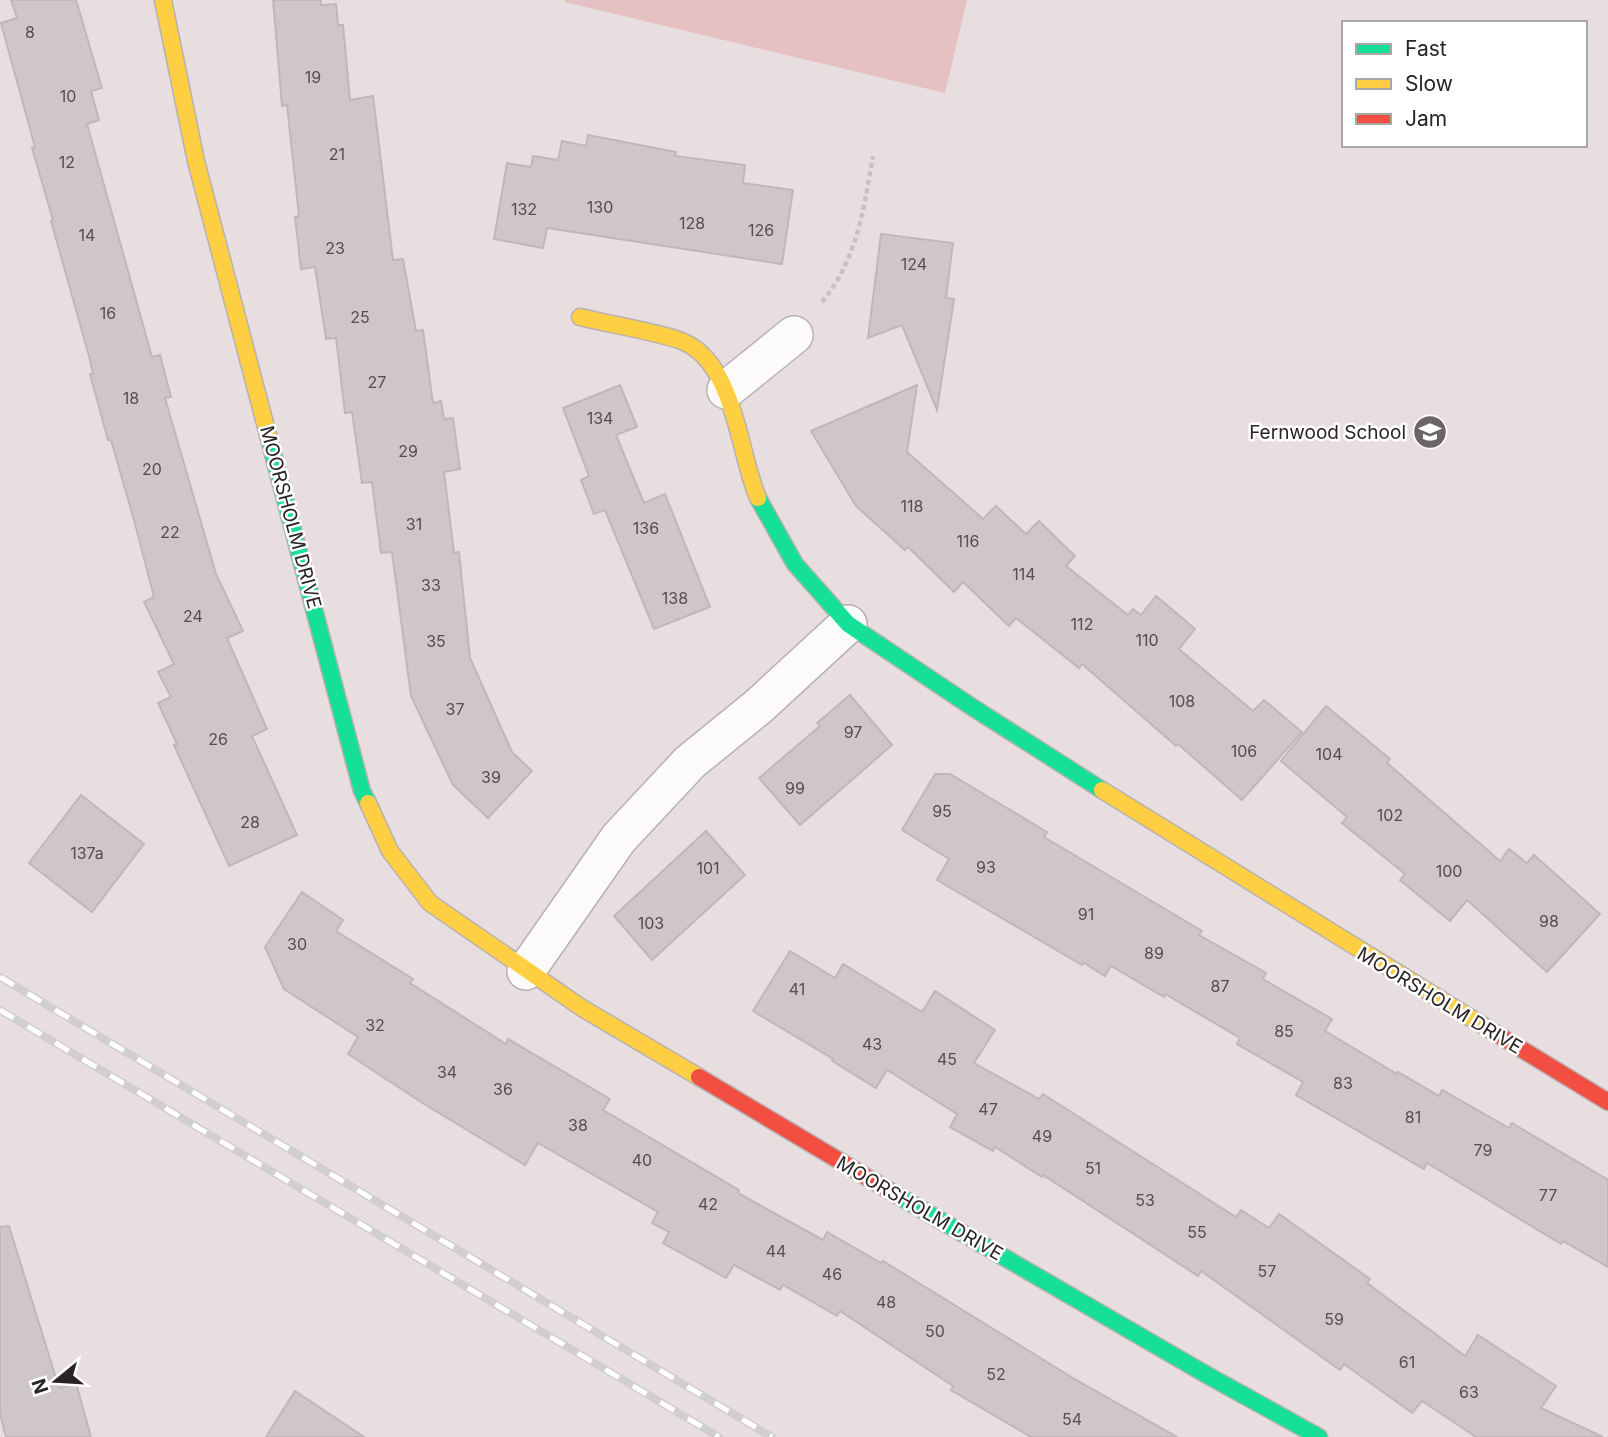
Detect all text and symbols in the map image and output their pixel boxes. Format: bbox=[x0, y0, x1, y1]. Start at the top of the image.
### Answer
legend bbox=[1342, 21, 1587, 147]
house number: 8 bbox=[25, 22, 35, 42]
text: Fast bbox=[1405, 36, 1447, 61]
house number: 19 bbox=[305, 67, 321, 87]
text: Slow bbox=[1405, 71, 1453, 96]
house number: 10 bbox=[60, 86, 76, 106]
text: Jam bbox=[1405, 106, 1447, 131]
house number: 21 bbox=[329, 144, 345, 164]
house number: 12 bbox=[59, 152, 75, 172]
house number: 130 bbox=[587, 197, 613, 217]
house number: 132 bbox=[511, 199, 537, 219]
house number: 128 bbox=[679, 213, 705, 233]
house number: 126 bbox=[748, 220, 774, 240]
house number: 14 bbox=[79, 225, 95, 245]
house number: 23 bbox=[325, 238, 345, 258]
house number: 124 bbox=[901, 254, 927, 274]
house number: 16 bbox=[100, 303, 116, 323]
house number: 25 bbox=[350, 307, 370, 327]
house number: 27 bbox=[368, 372, 386, 392]
house number: 18 bbox=[123, 388, 139, 408]
house number: 134 bbox=[587, 408, 613, 428]
school or university icon: Fernwood School bbox=[1411, 413, 1449, 451]
place label: Fernwood School bbox=[1249, 421, 1406, 444]
street label: MOORSHOLM DRIVE bbox=[255, 423, 326, 611]
house number: 29 bbox=[398, 441, 418, 461]
house number: 20 bbox=[142, 459, 162, 479]
house number: 118 bbox=[901, 496, 923, 516]
house number: 31 bbox=[406, 514, 422, 534]
house number: 136 bbox=[633, 518, 659, 538]
house number: 22 bbox=[160, 522, 180, 542]
house number: 116 bbox=[957, 531, 979, 551]
house number: 114 bbox=[1012, 564, 1036, 584]
house number: 33 bbox=[421, 575, 441, 595]
house number: 138 bbox=[662, 588, 688, 608]
house number: 24 bbox=[183, 606, 203, 626]
house number: 112 bbox=[1071, 614, 1093, 634]
house number: 110 bbox=[1135, 630, 1159, 650]
house number: 35 bbox=[426, 631, 446, 651]
house number: 108 bbox=[1169, 691, 1195, 711]
house number: 37 bbox=[446, 699, 464, 719]
house number: 97 bbox=[844, 722, 862, 742]
house number: 26 bbox=[208, 729, 228, 749]
house number: 106 bbox=[1231, 741, 1257, 761]
house number: 104 bbox=[1316, 744, 1342, 764]
house number: 39 bbox=[481, 767, 501, 787]
house number: 99 bbox=[785, 778, 805, 798]
house number: 95 bbox=[932, 801, 952, 821]
house number: 102 bbox=[1377, 805, 1403, 825]
house number: 28 bbox=[240, 812, 260, 832]
house number: 137a bbox=[70, 843, 104, 863]
house number: 93 bbox=[976, 857, 996, 877]
house number: 101 bbox=[696, 858, 720, 878]
house number: 100 bbox=[1436, 861, 1462, 881]
house number: 91 bbox=[1078, 904, 1094, 924]
house number: 98 bbox=[1539, 911, 1559, 931]
house number: 103 bbox=[638, 913, 664, 933]
house number: 30 bbox=[287, 934, 307, 954]
street label: MOORSHOLM DRIVE bbox=[1353, 942, 1526, 1059]
house number: 89 bbox=[1144, 943, 1164, 963]
house number: 87 bbox=[1211, 976, 1229, 996]
house number: 41 bbox=[789, 979, 805, 999]
house number: 32 bbox=[365, 1015, 385, 1035]
house number: 85 bbox=[1274, 1021, 1294, 1041]
house number: 43 bbox=[862, 1034, 882, 1054]
house number: 45 bbox=[937, 1049, 957, 1069]
house number: 34 bbox=[437, 1062, 457, 1082]
house number: 83 bbox=[1333, 1073, 1353, 1093]
house number: 36 bbox=[493, 1079, 513, 1099]
house number: 47 bbox=[978, 1099, 998, 1119]
house number: 81 bbox=[1405, 1107, 1421, 1127]
house number: 38 bbox=[568, 1115, 588, 1135]
house number: 49 bbox=[1032, 1126, 1052, 1146]
house number: 79 bbox=[1474, 1140, 1492, 1160]
house number: 40 bbox=[632, 1150, 652, 1170]
street label: MOORSHOLM DRIVE bbox=[833, 1151, 1007, 1265]
house number: 51 bbox=[1085, 1158, 1101, 1178]
house number: 77 bbox=[1539, 1185, 1557, 1205]
house number: 53 bbox=[1135, 1190, 1155, 1210]
house number: 42 bbox=[698, 1194, 718, 1214]
house number: 55 bbox=[1187, 1222, 1207, 1242]
house number: 44 bbox=[766, 1241, 786, 1261]
house number: 57 bbox=[1258, 1261, 1276, 1281]
house number: 46 bbox=[822, 1264, 842, 1284]
house number: 48 bbox=[876, 1292, 896, 1312]
house number: 59 bbox=[1324, 1309, 1344, 1329]
house number: 50 bbox=[925, 1321, 945, 1341]
north arrow bbox=[21, 1346, 91, 1416]
house number: 61 bbox=[1399, 1352, 1415, 1372]
house number: 52 bbox=[986, 1364, 1006, 1384]
text: N bbox=[27, 1376, 53, 1397]
house number: 63 bbox=[1459, 1382, 1479, 1402]
house number: 54 bbox=[1062, 1409, 1082, 1429]

